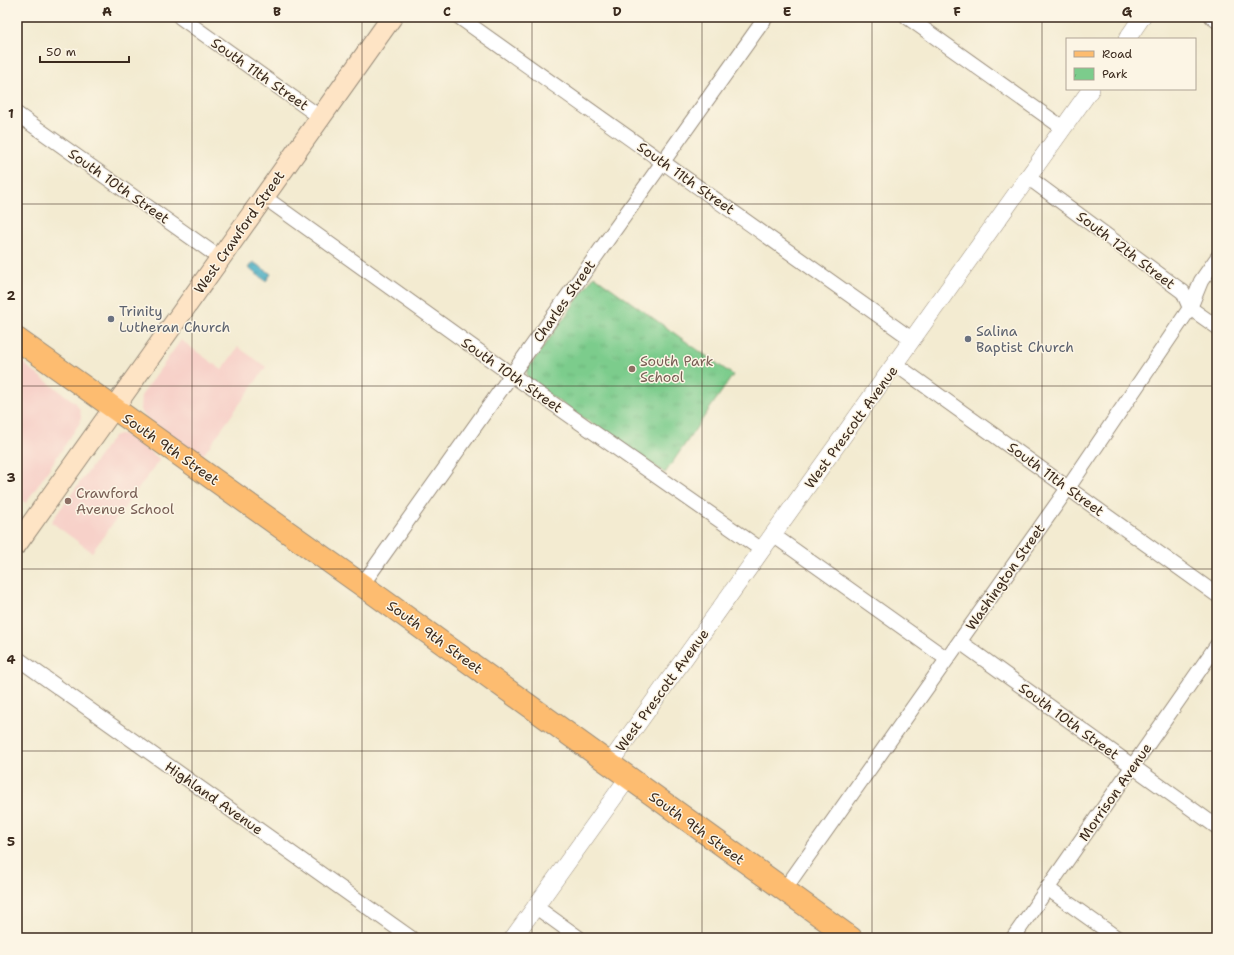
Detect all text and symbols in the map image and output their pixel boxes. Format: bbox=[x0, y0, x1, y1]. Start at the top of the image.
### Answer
text: A bbox=[102, 3, 112, 20]
text: B bbox=[273, 3, 281, 20]
text: C bbox=[443, 3, 451, 20]
text: D bbox=[612, 3, 622, 20]
text: E bbox=[783, 3, 792, 20]
text: F bbox=[953, 3, 961, 20]
text: G bbox=[1122, 3, 1133, 20]
street label: South 11th Street bbox=[208, 34, 312, 114]
scale bar bbox=[40, 38, 129, 64]
legend bbox=[1066, 38, 1196, 90]
text: 50 m bbox=[46, 44, 76, 60]
text: Road bbox=[1102, 46, 1133, 62]
text: Park bbox=[1102, 66, 1128, 82]
text: 1 bbox=[8, 105, 14, 122]
street label: South 11th Street bbox=[634, 138, 738, 218]
street label: South 10th Street bbox=[65, 144, 173, 228]
street label: West Crawford Street bbox=[190, 167, 288, 297]
street label: South 12th Street bbox=[1073, 207, 1179, 293]
street label: Charles Street bbox=[529, 256, 599, 346]
text: 2 bbox=[6, 287, 16, 304]
place label: Trinity Lutheran Church bbox=[119, 302, 230, 336]
marker: Trinity Lutheran Church bbox=[106, 314, 116, 324]
place label: Salina Baptist Church bbox=[976, 322, 1074, 356]
street label: South 10th Street bbox=[458, 333, 566, 417]
marker: Salina Baptist Church bbox=[963, 334, 973, 344]
place label: South Park School bbox=[640, 352, 714, 386]
street label: West Prescott Avenue bbox=[800, 362, 902, 492]
marker: South Park School bbox=[627, 364, 637, 374]
street label: South 9th Street bbox=[119, 409, 223, 489]
street label: South 11th Street bbox=[1004, 438, 1108, 520]
text: 3 bbox=[6, 469, 16, 486]
place label: Crawford Avenue School bbox=[76, 484, 175, 518]
marker: Crawford Avenue School bbox=[63, 496, 73, 506]
street label: Washington Street bbox=[961, 520, 1049, 634]
street label: South 9th Street bbox=[384, 596, 486, 678]
street label: West Prescott Avenue bbox=[611, 625, 713, 755]
text: 4 bbox=[6, 651, 16, 668]
street label: South 10th Street bbox=[1015, 679, 1123, 763]
street label: Morrison Avenue bbox=[1074, 739, 1156, 845]
street label: Highland Avenue bbox=[162, 758, 267, 839]
street label: South 9th Street bbox=[646, 787, 748, 869]
text: 5 bbox=[7, 833, 15, 850]

